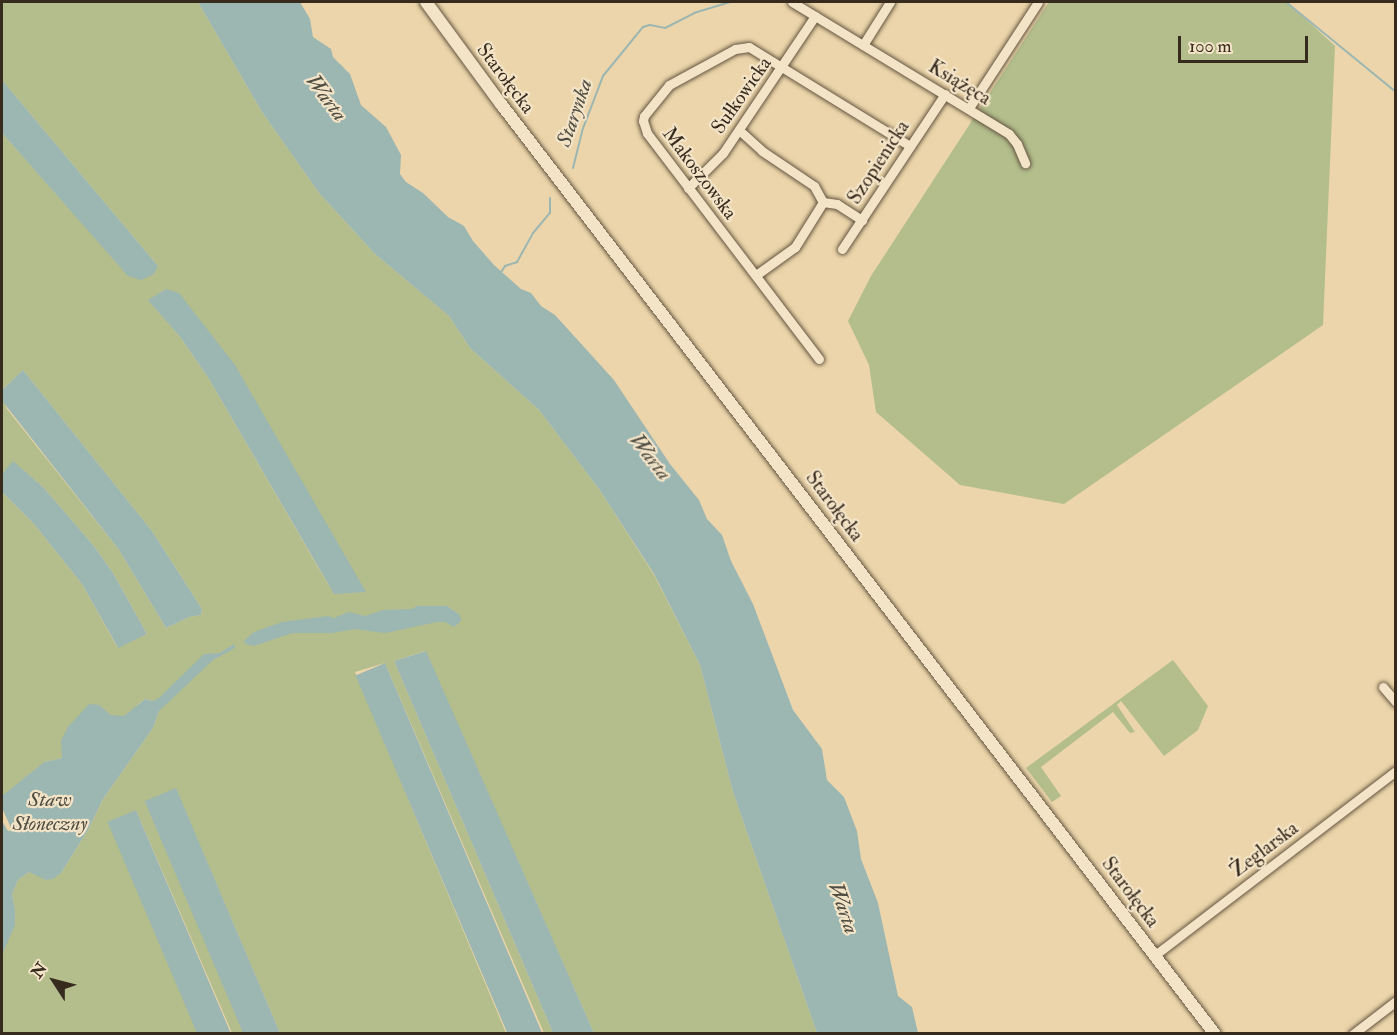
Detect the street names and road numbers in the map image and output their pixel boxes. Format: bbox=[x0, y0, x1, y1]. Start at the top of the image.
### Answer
street label: Starołęcka bbox=[472, 38, 540, 118]
street label: Sułkowicka bbox=[706, 52, 776, 138]
street label: Książęca bbox=[924, 54, 996, 110]
street label: Szopienicka bbox=[842, 116, 914, 208]
street label: Makoszowska bbox=[658, 122, 742, 224]
street label: Starołęcka bbox=[801, 466, 869, 546]
street label: Żeglarska bbox=[1225, 816, 1303, 882]
street label: Starołęcka bbox=[1097, 852, 1165, 932]

